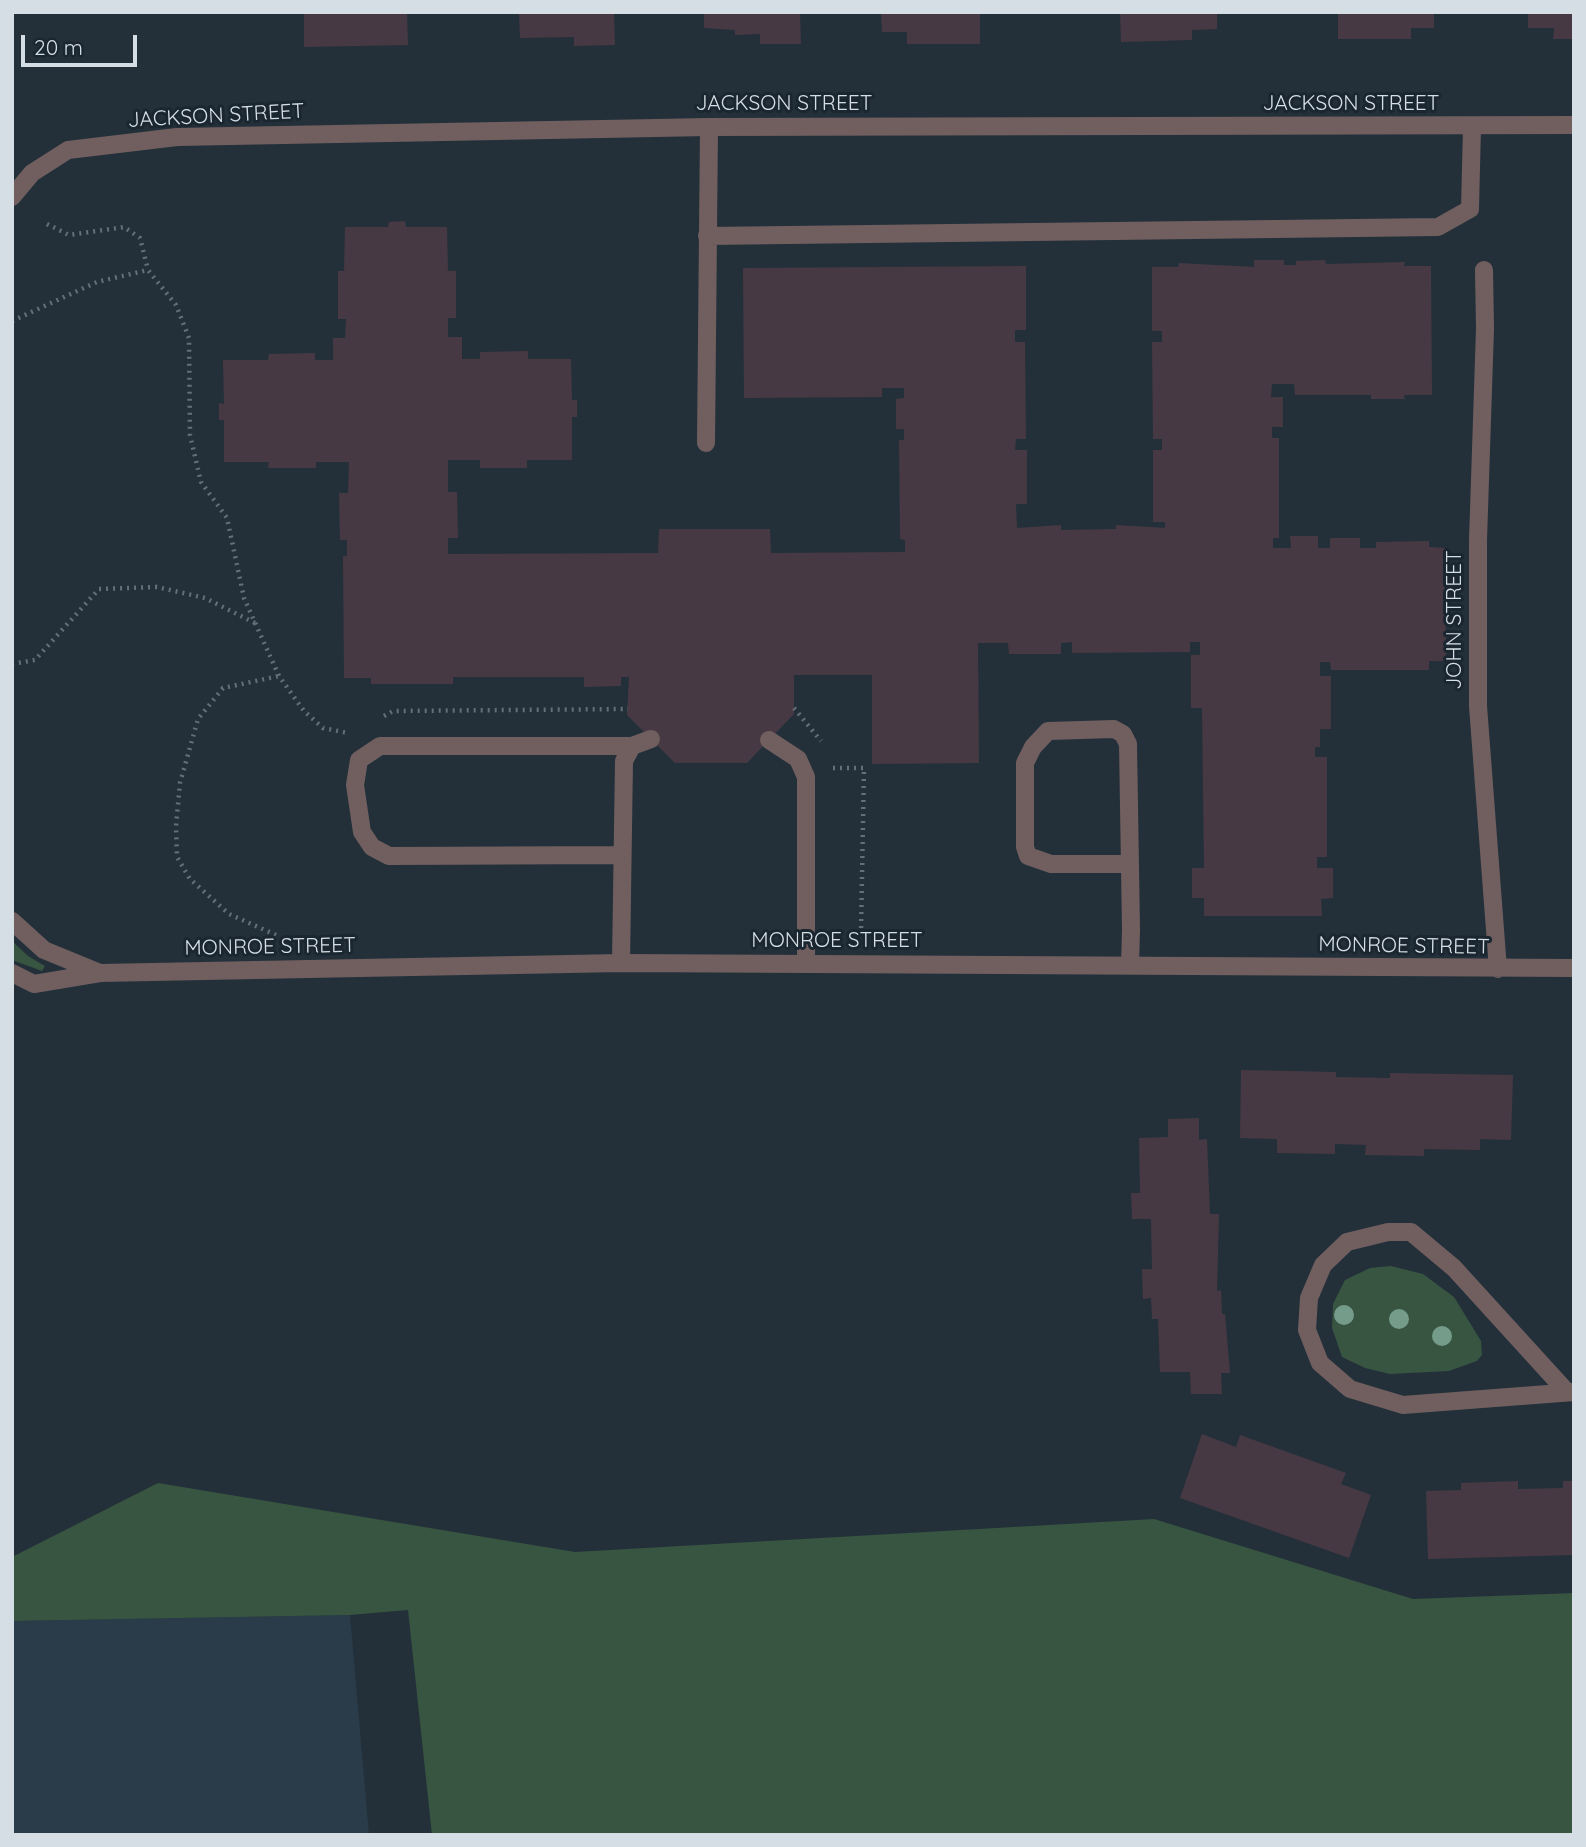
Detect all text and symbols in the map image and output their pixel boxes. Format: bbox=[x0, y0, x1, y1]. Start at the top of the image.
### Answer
scale bar bbox=[24, 21, 140, 65]
text: 20 m bbox=[34, 34, 83, 60]
street label: JACKSON STREET bbox=[696, 91, 872, 117]
street label: JACKSON STREET bbox=[1263, 91, 1439, 117]
street label: JACKSON STREET bbox=[127, 99, 305, 133]
street label: JOHN STREET bbox=[1442, 550, 1468, 690]
street label: MONROE STREET bbox=[751, 928, 923, 954]
street label: MONROE STREET bbox=[1318, 932, 1490, 960]
street label: MONROE STREET bbox=[184, 933, 356, 961]

